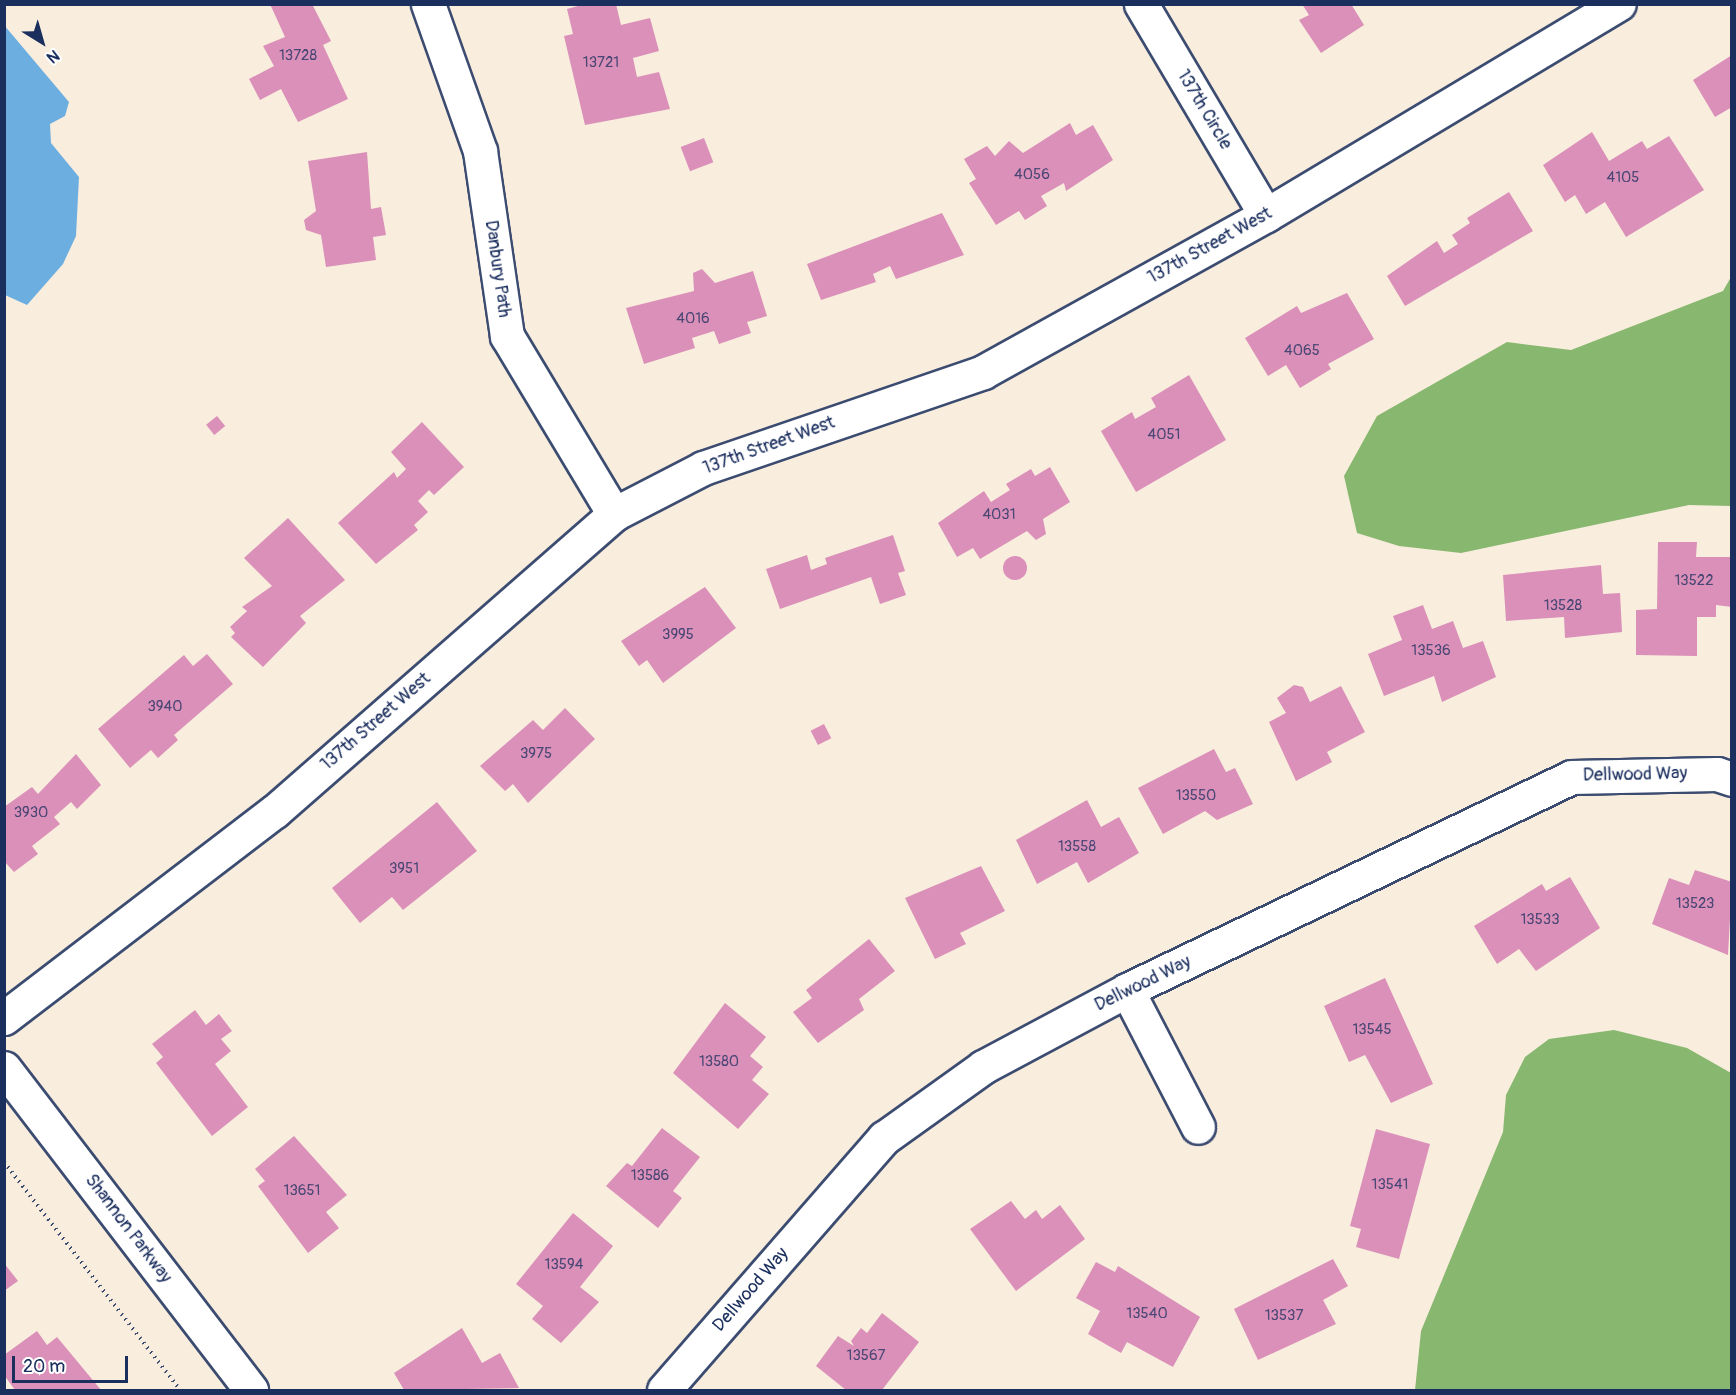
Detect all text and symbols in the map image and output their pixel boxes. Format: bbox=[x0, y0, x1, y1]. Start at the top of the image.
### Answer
north arrow bbox=[12, 12, 72, 72]
text: N bbox=[42, 45, 63, 68]
house number: 13728 bbox=[279, 47, 317, 65]
house number: 13721 bbox=[583, 54, 619, 72]
street label: 137th Circle bbox=[1172, 66, 1236, 154]
house number: 4056 bbox=[1014, 166, 1050, 184]
house number: 4105 bbox=[1607, 169, 1639, 187]
street label: 137th Street West bbox=[1144, 203, 1276, 289]
street label: Danbury Path bbox=[479, 219, 515, 319]
house number: 4016 bbox=[676, 310, 710, 328]
house number: 4065 bbox=[1284, 342, 1320, 360]
street label: 137th Street West bbox=[700, 412, 838, 480]
house number: 4051 bbox=[1148, 426, 1180, 444]
house number: 4031 bbox=[982, 506, 1016, 524]
house number: 13522 bbox=[1674, 572, 1714, 590]
house number: 13528 bbox=[1544, 597, 1582, 615]
house number: 3995 bbox=[662, 626, 694, 644]
house number: 13536 bbox=[1411, 642, 1451, 660]
street label: 137th Street West bbox=[317, 668, 435, 776]
house number: 3940 bbox=[147, 698, 183, 716]
house number: 3975 bbox=[520, 745, 552, 763]
street label: Dellwood Way bbox=[1583, 763, 1687, 787]
house number: 13550 bbox=[1176, 787, 1216, 805]
house number: 3930 bbox=[14, 804, 48, 822]
house number: 13558 bbox=[1058, 838, 1096, 856]
house number: 3951 bbox=[389, 860, 419, 878]
house number: 13523 bbox=[1676, 895, 1714, 913]
house number: 13533 bbox=[1520, 911, 1560, 929]
street label: Dellwood Way bbox=[1091, 951, 1195, 1017]
house number: 13545 bbox=[1352, 1021, 1392, 1039]
house number: 13580 bbox=[699, 1053, 739, 1071]
house number: 13586 bbox=[631, 1167, 669, 1185]
street label: Shannon Parkway bbox=[80, 1170, 176, 1288]
house number: 13541 bbox=[1372, 1176, 1408, 1194]
house number: 13651 bbox=[284, 1182, 320, 1200]
street label: Dellwood Way bbox=[709, 1244, 793, 1336]
house number: 13594 bbox=[545, 1256, 583, 1274]
house number: 13540 bbox=[1126, 1305, 1168, 1323]
house number: 13537 bbox=[1265, 1307, 1303, 1325]
scale bar bbox=[15, 1344, 130, 1382]
house number: 13567 bbox=[847, 1347, 885, 1365]
text: 20 m bbox=[23, 1355, 65, 1378]

